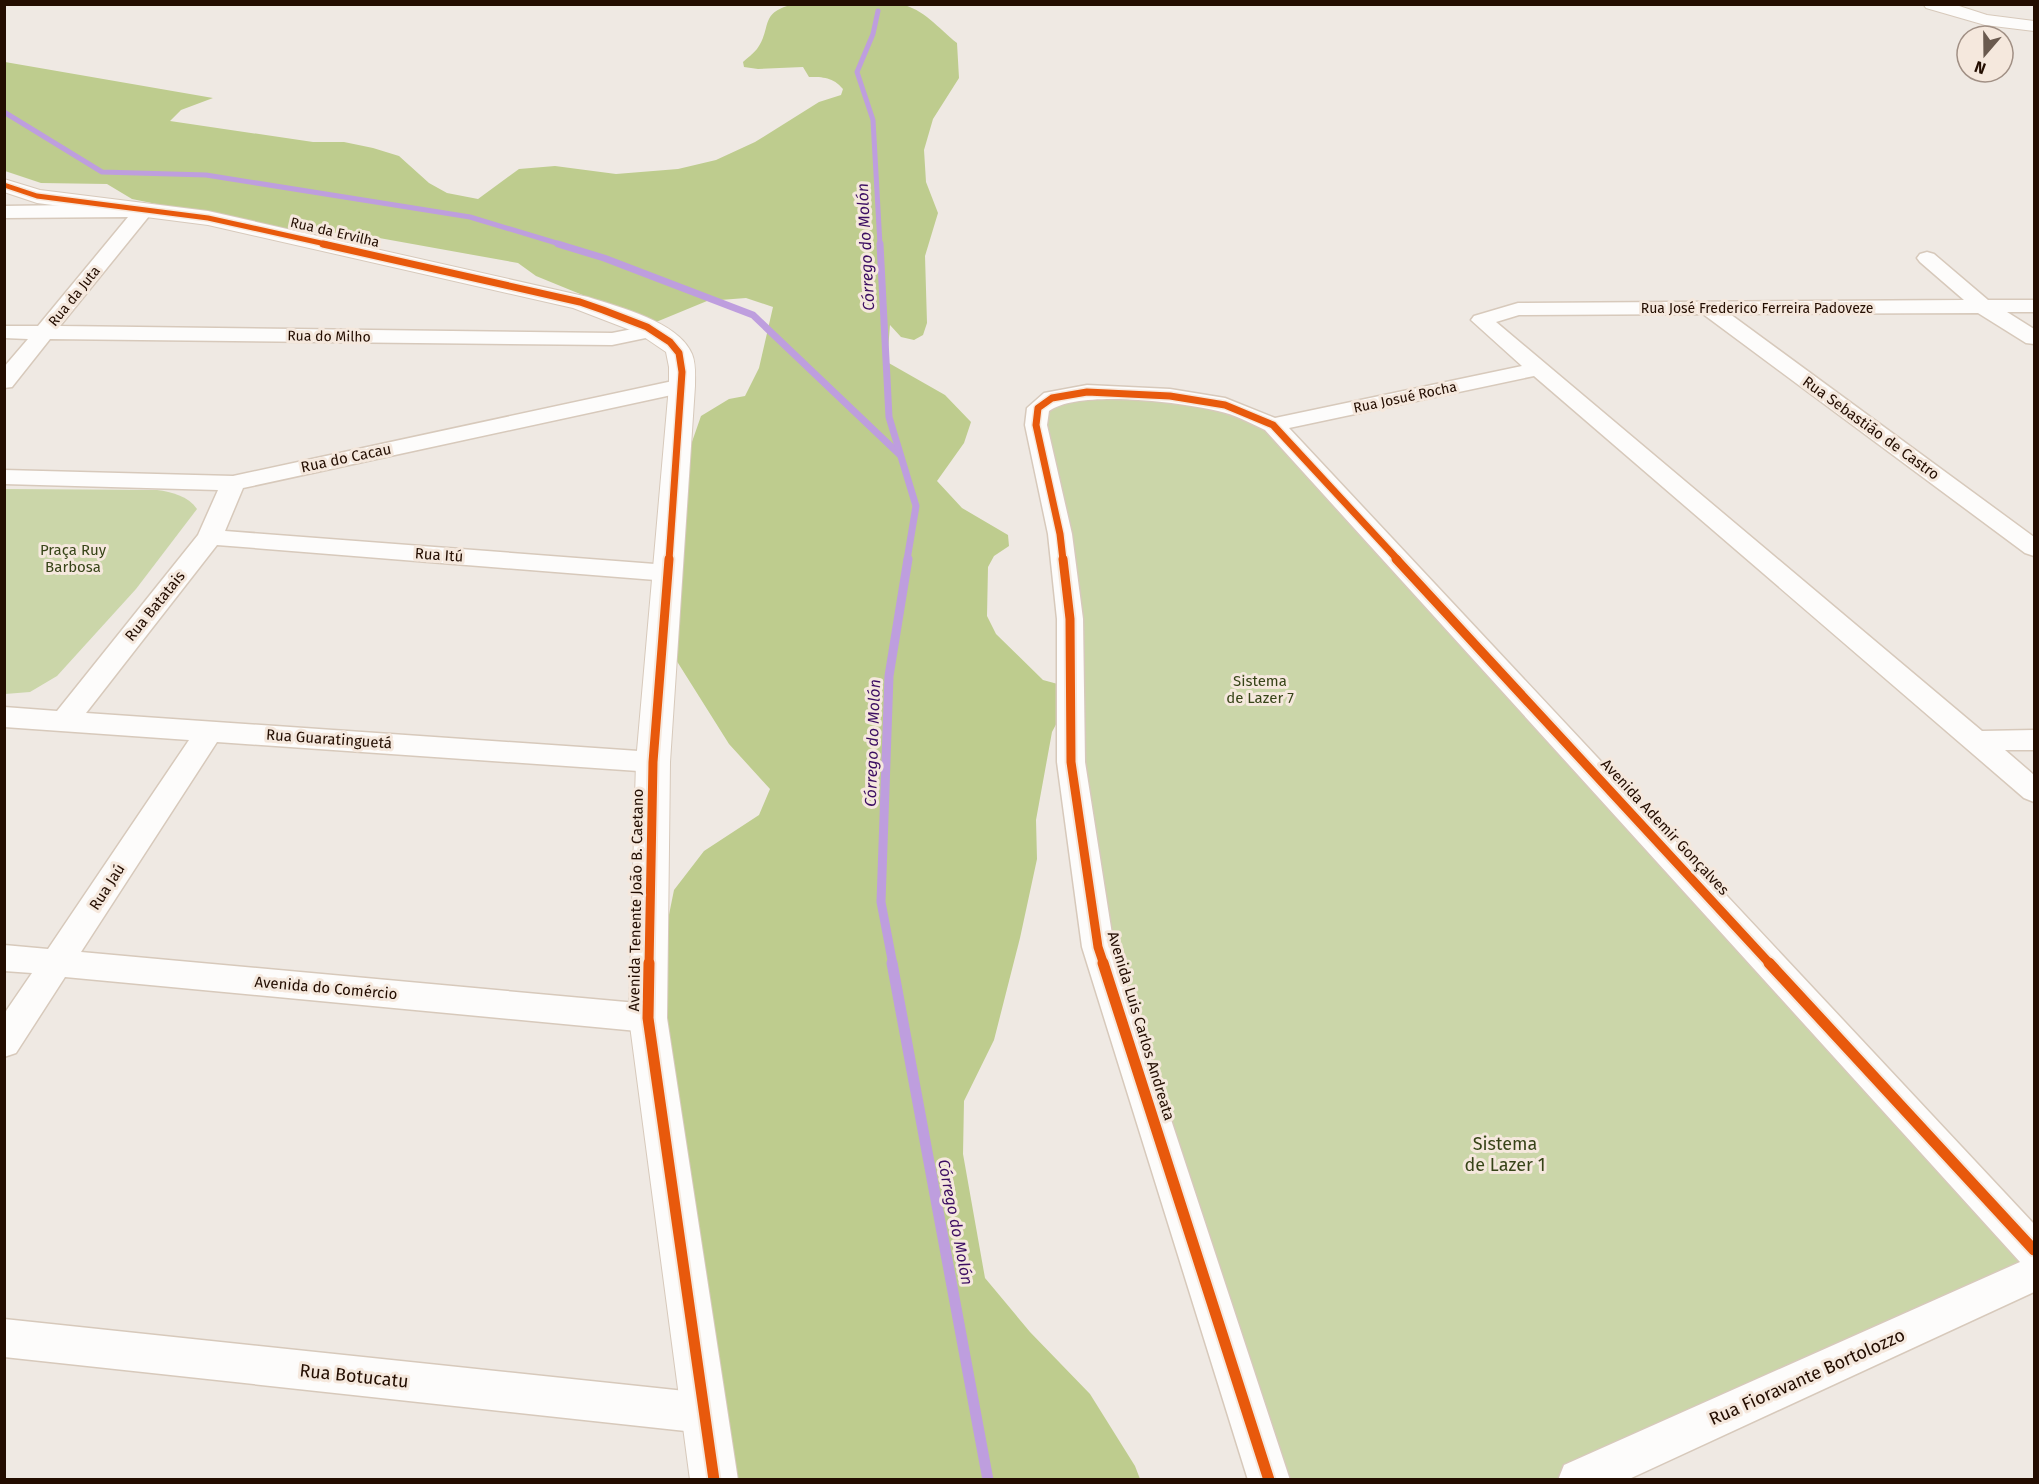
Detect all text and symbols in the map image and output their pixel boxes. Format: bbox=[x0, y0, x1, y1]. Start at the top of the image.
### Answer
north arrow bbox=[1955, 24, 2015, 84]
text: N bbox=[1972, 57, 1988, 78]
water label: Córrego do Molón bbox=[853, 183, 878, 311]
street label: Rua da Ervilha bbox=[289, 214, 381, 251]
street label: Rua da Juta bbox=[45, 263, 104, 330]
street label: Rua José Frederico Ferreira Padoveze bbox=[1641, 300, 1873, 317]
street label: Rua do Milho bbox=[287, 327, 371, 346]
street label: Rua Sebastião de Castro bbox=[1799, 372, 1943, 484]
street label: Rua Josué Rocha bbox=[1352, 378, 1458, 417]
street label: Rua do Cacau bbox=[299, 440, 393, 476]
park label: Praça Ruy Barbosa bbox=[40, 541, 107, 576]
street label: Rua Itú bbox=[414, 544, 464, 566]
street label: Rua Batatais bbox=[121, 567, 189, 645]
park label: Sistema de Lazer 7 bbox=[1226, 672, 1294, 707]
water label: Córrego do Molón bbox=[861, 679, 884, 807]
street label: Rua Guaratinguetá bbox=[265, 726, 393, 752]
street label: Avenida Ademir Gonçalves bbox=[1597, 755, 1733, 899]
street label: Avenida Tenente João B. Caetano bbox=[625, 788, 647, 1012]
street label: Rua Jaú bbox=[85, 861, 129, 913]
street label: Avenida Luis Carlos Andreata bbox=[1104, 929, 1178, 1123]
street label: Avenida do Comércio bbox=[254, 973, 398, 1003]
park label: Sistema de Lazer 1 bbox=[1465, 1133, 1545, 1176]
water label: Córrego do Molón bbox=[934, 1158, 977, 1287]
street label: Rua Fioravante Bortolozzo bbox=[1706, 1324, 1908, 1430]
street label: Rua Botucatu bbox=[298, 1359, 410, 1393]

